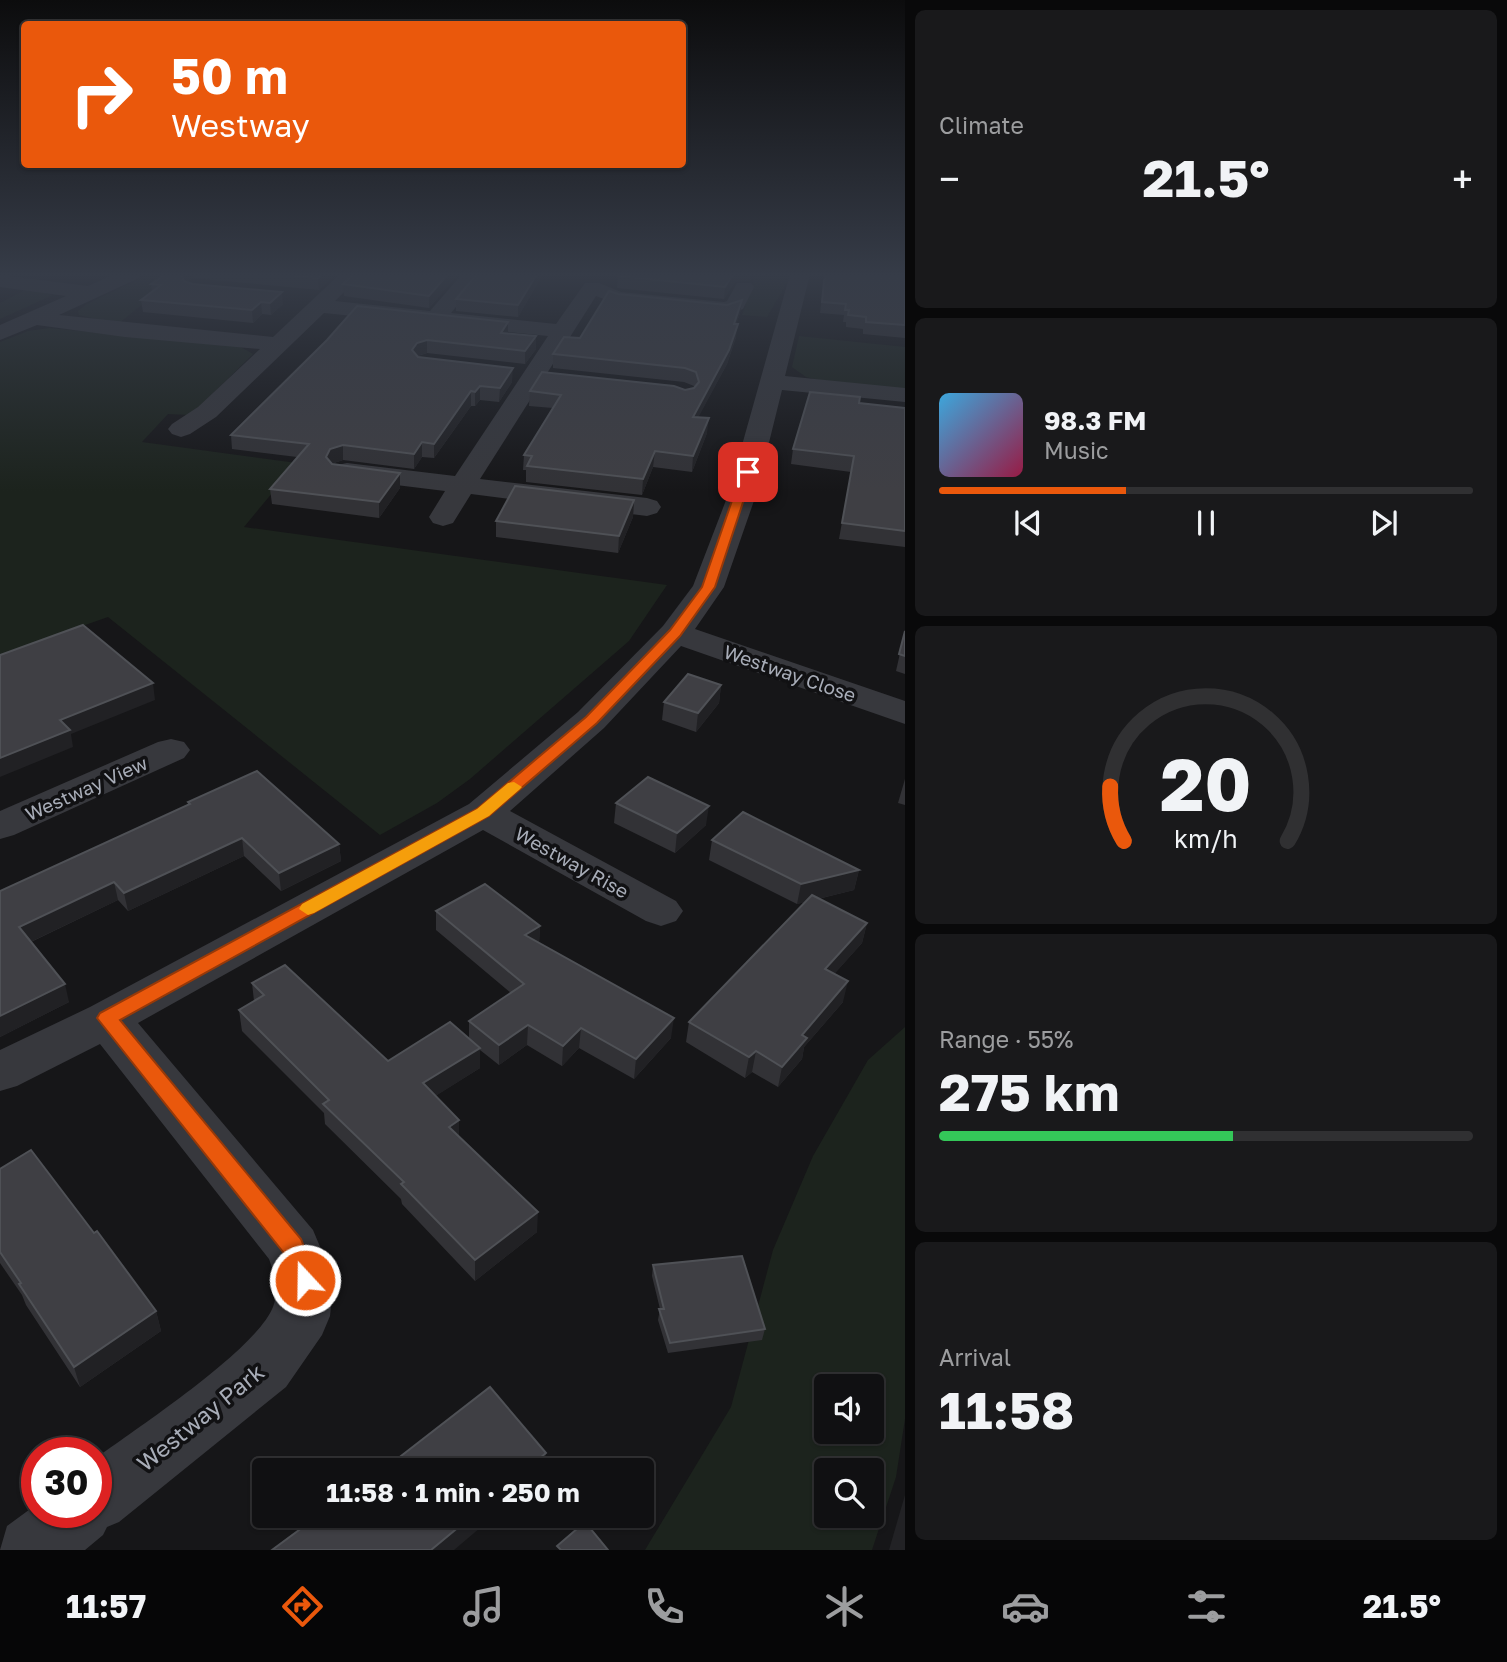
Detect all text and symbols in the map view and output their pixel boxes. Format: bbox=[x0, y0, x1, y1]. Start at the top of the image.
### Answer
text: 50 m bbox=[171, 46, 288, 105]
icon: right bbox=[56, 49, 147, 140]
text: Westway bbox=[171, 106, 310, 144]
text: Climate bbox=[939, 111, 1024, 139]
text: 21.5° bbox=[1142, 146, 1270, 208]
text: − bbox=[939, 156, 960, 201]
text: + bbox=[1452, 156, 1473, 201]
text: 98.3 FM bbox=[1044, 405, 1146, 436]
text: Music bbox=[1044, 436, 1109, 464]
pin bbox=[718, 442, 778, 502]
icon: arrive bbox=[729, 453, 767, 491]
icon: previous bbox=[1009, 504, 1047, 542]
icon: pause bbox=[1187, 504, 1225, 542]
icon: next bbox=[1365, 504, 1403, 542]
street label: Westway Close bbox=[721, 640, 859, 706]
text: 20 bbox=[1160, 740, 1252, 827]
street label: Westway View bbox=[21, 751, 151, 825]
street label: Westway Rise bbox=[511, 821, 633, 903]
text: km/h bbox=[1174, 823, 1238, 854]
text: Range · 55% bbox=[939, 1025, 1073, 1053]
text: 275 km bbox=[939, 1060, 1119, 1122]
position arrow bbox=[268, 1243, 342, 1317]
text: Arrival bbox=[939, 1343, 1011, 1371]
street label: Westway Park bbox=[131, 1357, 269, 1477]
map controls bbox=[814, 1374, 884, 1528]
button: sound bbox=[814, 1374, 884, 1444]
text: 11:58 bbox=[939, 1378, 1074, 1440]
speed limit sign: 30 bbox=[21, 1437, 112, 1528]
button: search bbox=[814, 1458, 884, 1528]
text: 11:58 · 1 min · 250 m bbox=[326, 1477, 580, 1508]
icon: directions bbox=[278, 1582, 327, 1631]
icon: music bbox=[459, 1582, 508, 1631]
icon: phone bbox=[640, 1582, 689, 1631]
icon: climate bbox=[820, 1582, 869, 1631]
icon: car bbox=[1001, 1582, 1050, 1631]
icon: filters bbox=[1182, 1582, 1231, 1631]
text: 11:57 bbox=[66, 1587, 146, 1625]
text: 21.5° bbox=[1363, 1587, 1441, 1625]

